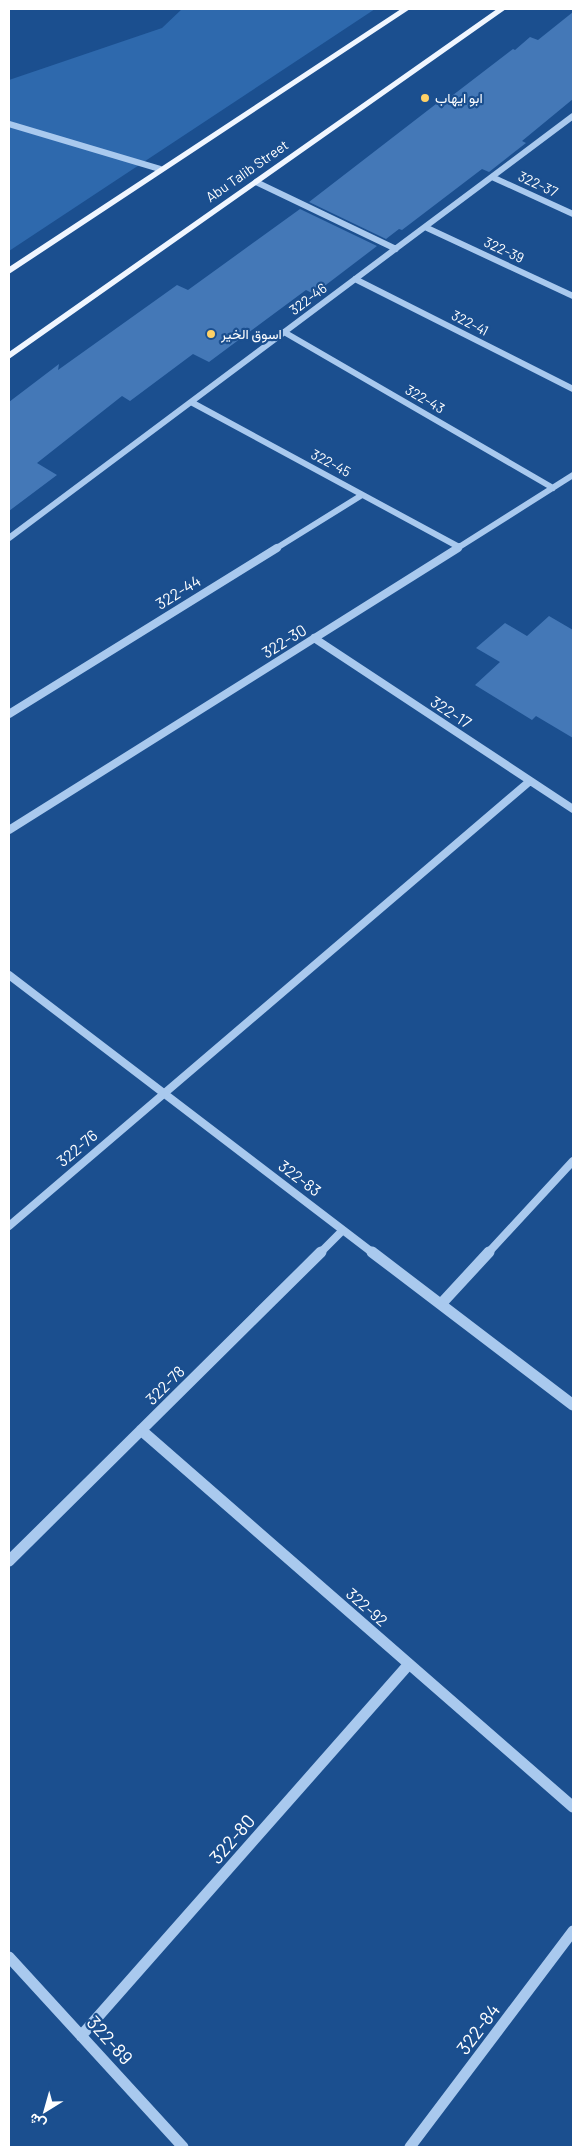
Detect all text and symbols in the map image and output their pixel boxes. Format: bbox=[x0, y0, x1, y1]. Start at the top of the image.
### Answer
place label: ابو ايهاب bbox=[435, 89, 483, 107]
marker: ابو ايهاب bbox=[419, 92, 431, 104]
street label: Abu Talib Street bbox=[202, 136, 291, 205]
street label: 322-37 bbox=[516, 167, 561, 200]
street label: 322-39 bbox=[481, 233, 527, 266]
street label: 322-46 bbox=[286, 279, 330, 318]
street label: 322-41 bbox=[449, 306, 491, 339]
place label: اسوق الخير bbox=[220, 325, 282, 343]
marker: اسوق الخير bbox=[205, 328, 217, 340]
street label: 322-43 bbox=[403, 381, 448, 417]
street label: 322-45 bbox=[308, 445, 354, 480]
street label: 322-44 bbox=[152, 570, 204, 613]
street label: 322-30 bbox=[258, 620, 310, 662]
street label: 322-17 bbox=[427, 691, 476, 732]
street label: 322-76 bbox=[53, 1125, 101, 1170]
street label: 322-83 bbox=[275, 1155, 325, 1200]
street label: 322-78 bbox=[141, 1361, 188, 1408]
street label: 322-92 bbox=[343, 1584, 392, 1630]
street label: 322-80 bbox=[204, 1809, 259, 1868]
street label: 322-84 bbox=[451, 1999, 504, 2059]
street label: 322-89 bbox=[83, 2011, 138, 2069]
north arrow bbox=[20, 2086, 70, 2136]
text: ش bbox=[25, 2109, 49, 2134]

